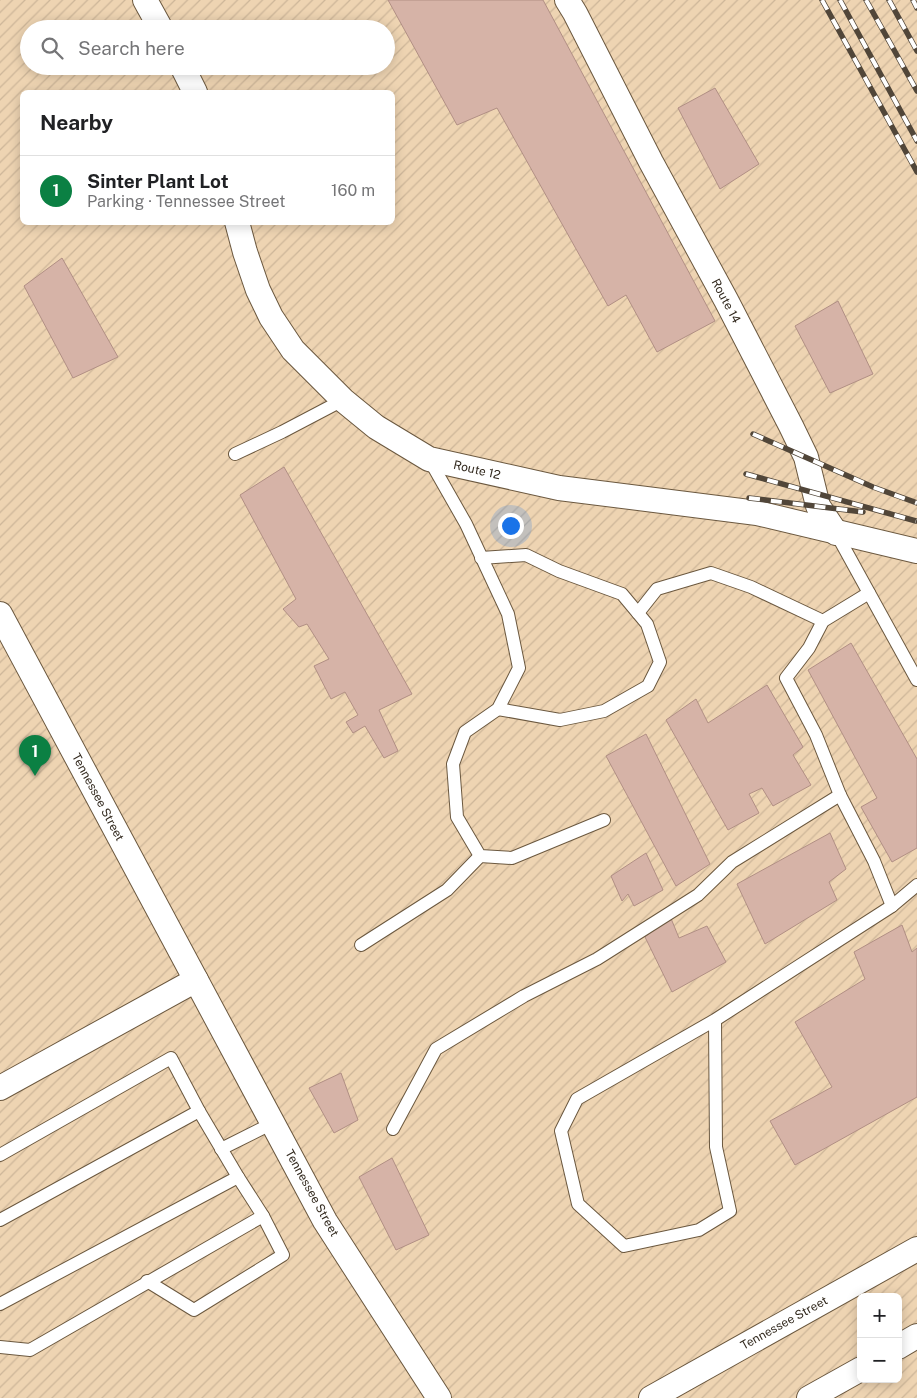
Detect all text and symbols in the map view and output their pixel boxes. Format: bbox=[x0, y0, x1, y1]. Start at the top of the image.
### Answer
search box bbox=[20, 20, 395, 75]
icon: search bbox=[38, 34, 66, 62]
text: Search here bbox=[78, 37, 185, 59]
text: Nearby bbox=[40, 110, 113, 135]
text: Sinter Plant Lot bbox=[87, 170, 229, 192]
text: 1 bbox=[53, 181, 59, 200]
text: 160 m bbox=[331, 181, 375, 200]
text: Parking · Tennessee Street bbox=[87, 192, 285, 211]
street label: Route 14 bbox=[709, 276, 744, 326]
street label: Route 12 bbox=[452, 458, 502, 482]
your location bbox=[498, 513, 524, 539]
pin: 1 bbox=[19, 735, 51, 776]
street label: Tennessee Street bbox=[69, 751, 127, 844]
street label: Tennessee Street bbox=[282, 1147, 342, 1239]
street label: Tennessee Street bbox=[738, 1293, 830, 1353]
map controls bbox=[857, 1293, 902, 1383]
button: + bbox=[857, 1293, 902, 1338]
button: − bbox=[857, 1338, 902, 1383]

